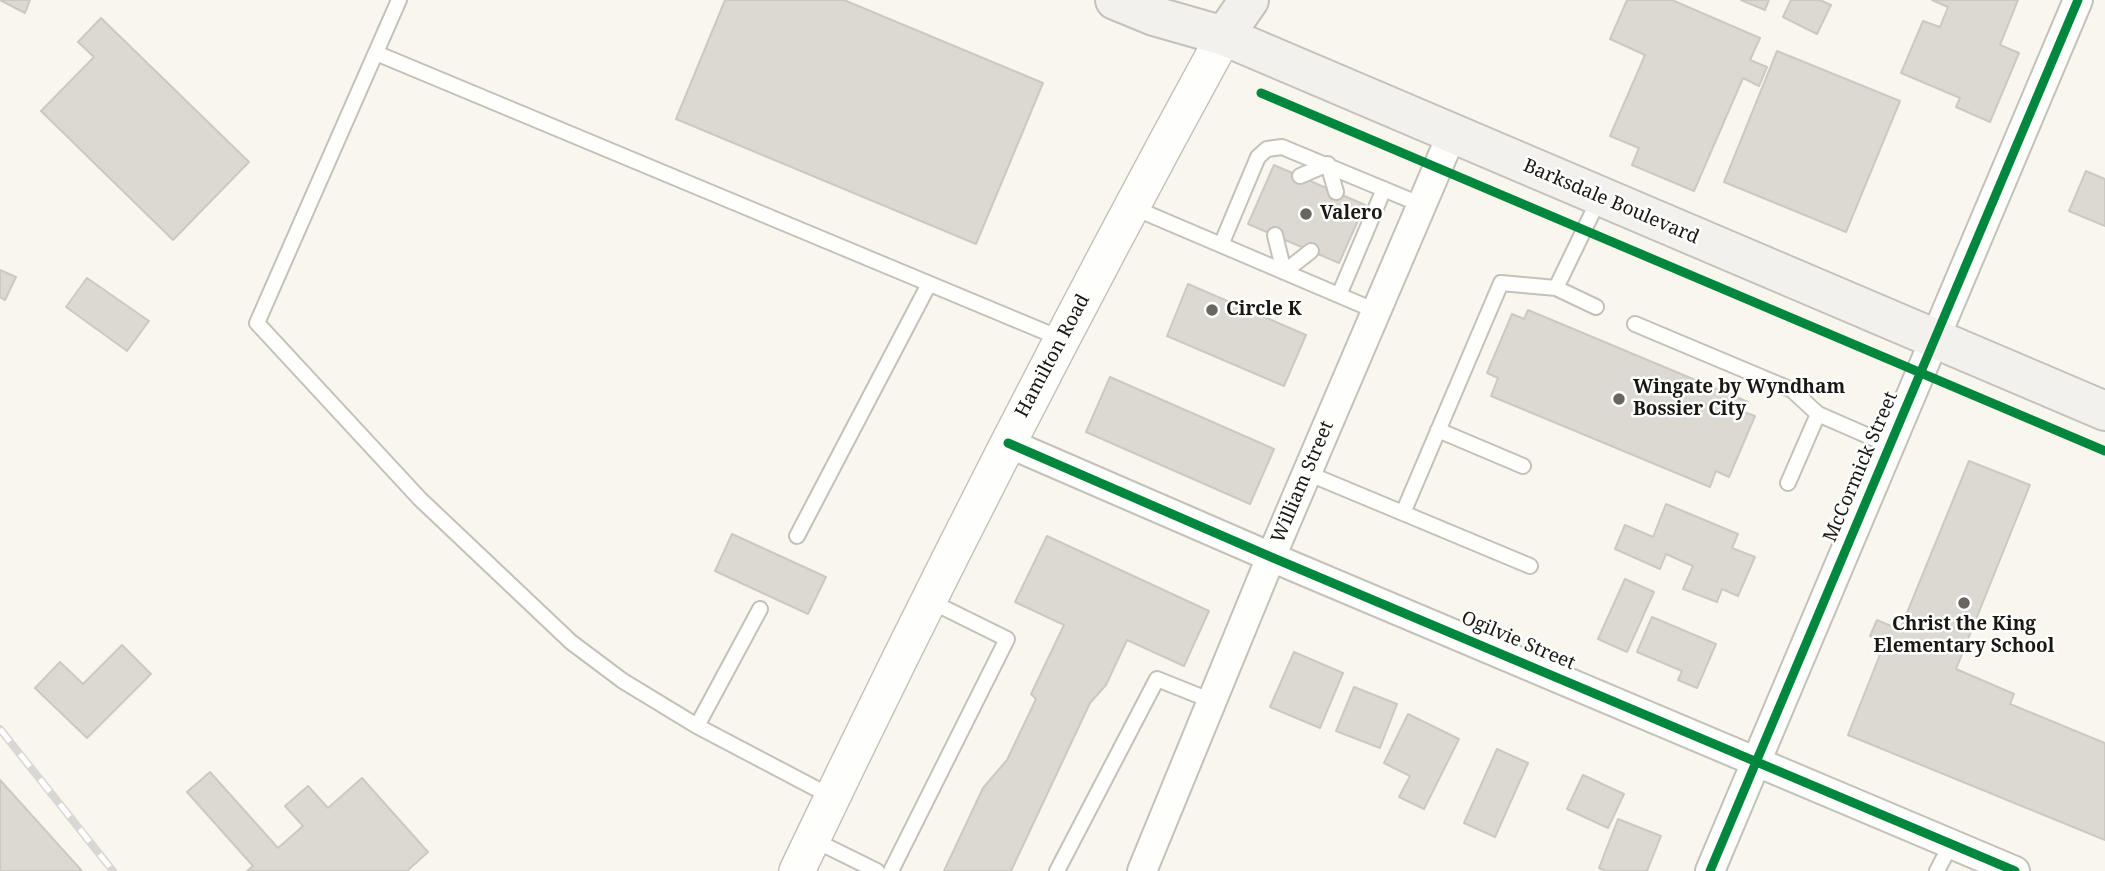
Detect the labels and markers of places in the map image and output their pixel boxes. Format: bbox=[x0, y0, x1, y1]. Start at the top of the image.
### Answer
place label: Valero bbox=[1320, 203, 1383, 225]
marker: Valero bbox=[1298, 206, 1314, 222]
place label: Circle K bbox=[1226, 299, 1302, 321]
marker: Circle K bbox=[1204, 302, 1220, 318]
place label: Wingate by Wyndham Bossier City bbox=[1633, 377, 1845, 421]
marker: Wingate by Wyndham Bossier City bbox=[1611, 391, 1627, 407]
marker: Christ the King Elementary School bbox=[1956, 595, 1972, 611]
place label: Christ the King Elementary School bbox=[1874, 614, 2054, 658]

